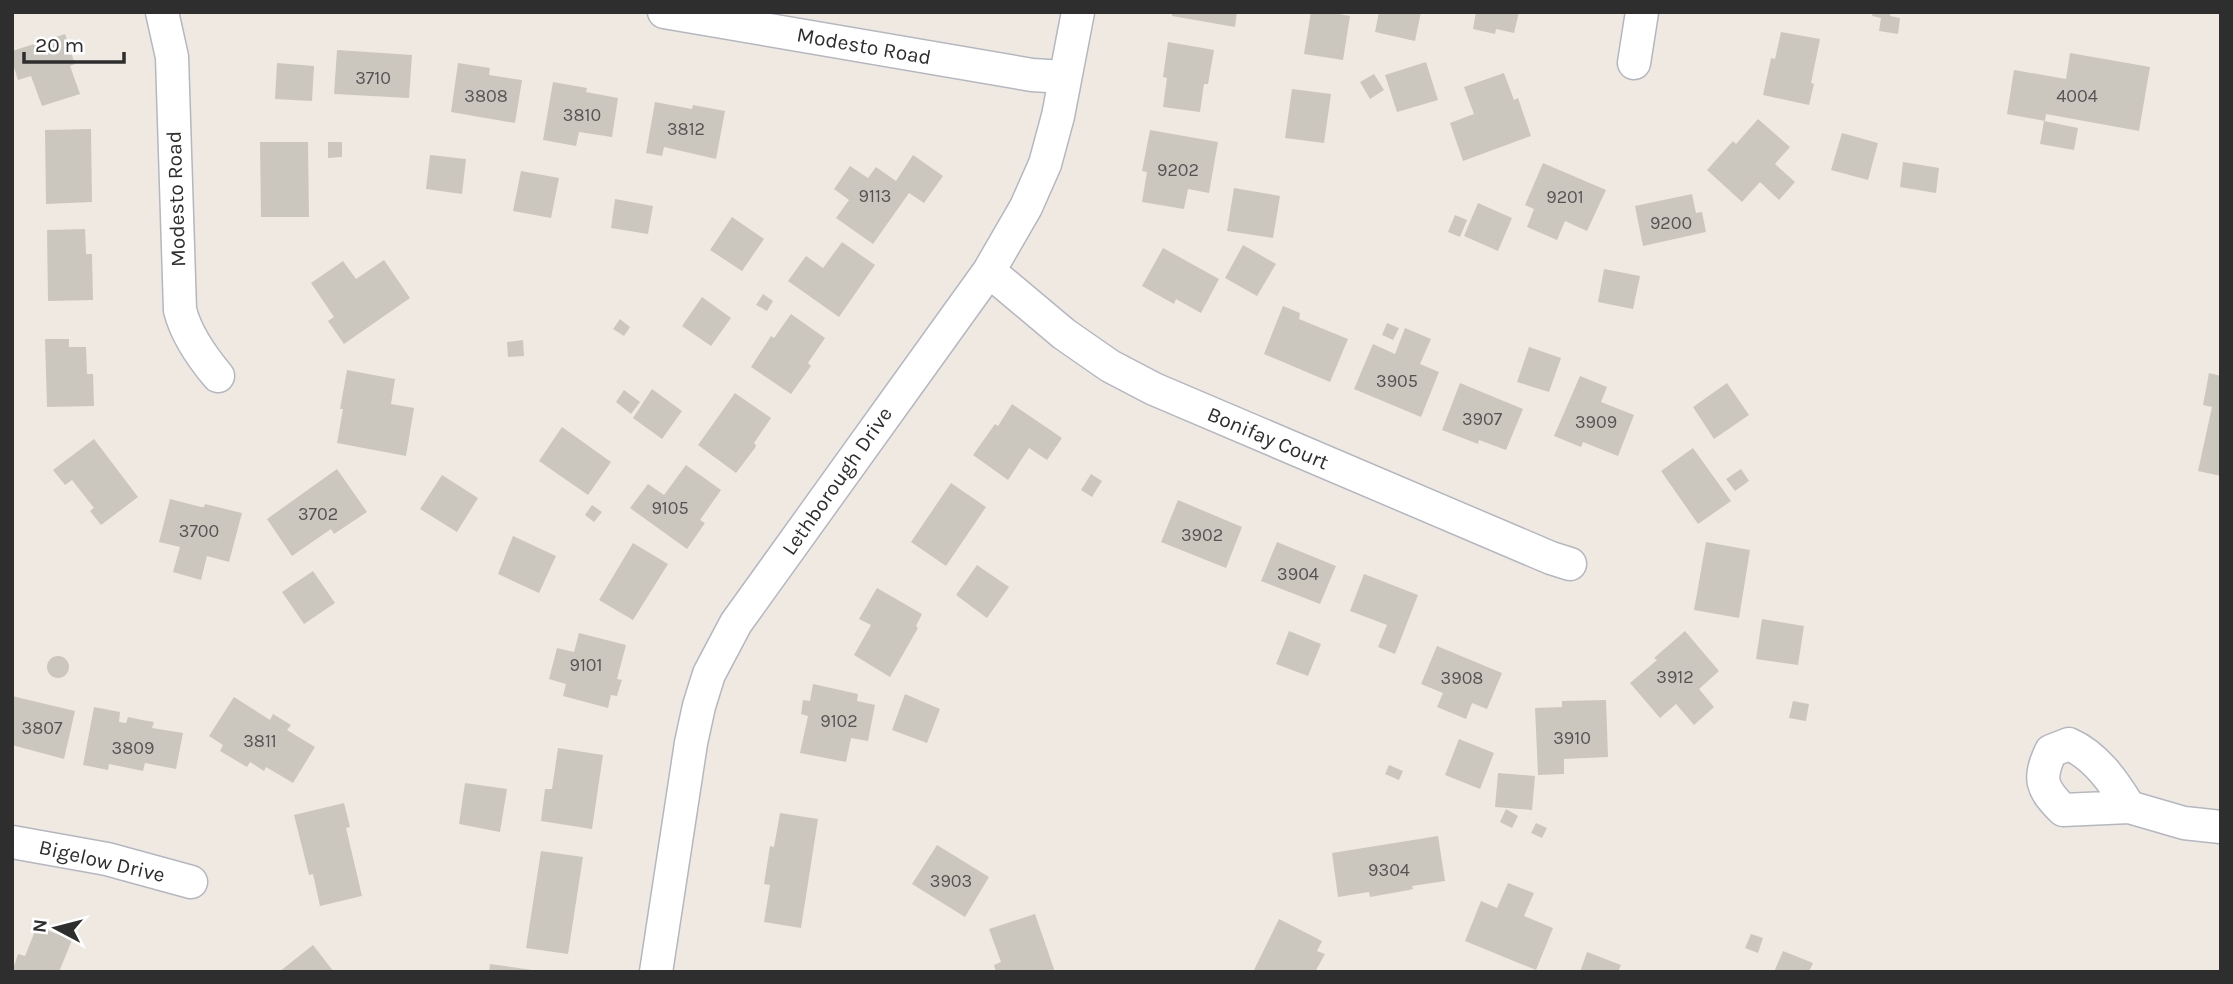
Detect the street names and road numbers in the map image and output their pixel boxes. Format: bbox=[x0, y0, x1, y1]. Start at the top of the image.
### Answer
street label: Modesto Road bbox=[795, 22, 933, 70]
street label: Modesto Road bbox=[162, 131, 190, 267]
street label: Lethborough Drive bbox=[777, 402, 897, 560]
street label: Bonifay Court bbox=[1204, 402, 1332, 474]
street label: Bigelow Drive bbox=[37, 835, 167, 887]

